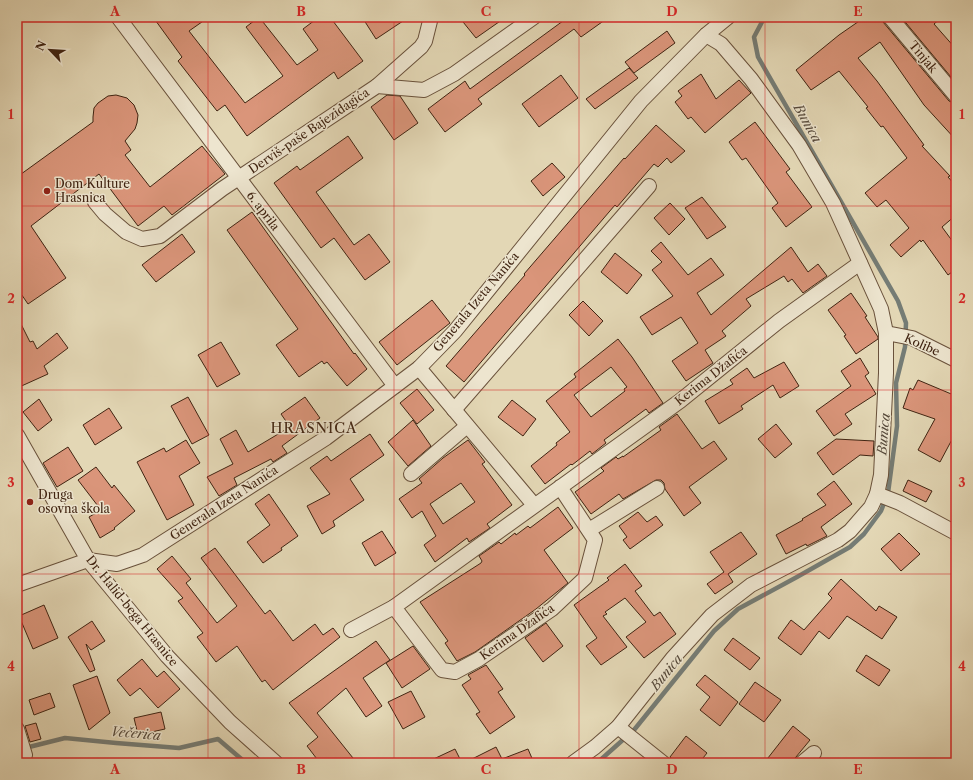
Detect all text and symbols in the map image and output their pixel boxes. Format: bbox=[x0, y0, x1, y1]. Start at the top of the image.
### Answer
text: A bbox=[109, 3, 121, 19]
text: B bbox=[296, 3, 306, 19]
text: C bbox=[481, 3, 491, 19]
text: D bbox=[666, 3, 678, 19]
text: E bbox=[853, 3, 863, 19]
north arrow bbox=[30, 30, 70, 70]
text: N bbox=[33, 38, 49, 53]
street label: Tinjak bbox=[906, 38, 942, 76]
street label: Derviš-paše Bajezidagića bbox=[246, 84, 372, 177]
water label: Bunica bbox=[790, 100, 826, 145]
text: 1 bbox=[8, 106, 14, 122]
text: 1 bbox=[959, 106, 965, 122]
place label: Dom Kulture Hrasnica bbox=[55, 176, 130, 205]
marker: Dom Kulture Hrasnica bbox=[42, 186, 52, 196]
street label: 6. aprila bbox=[244, 188, 284, 234]
street label: Generala Izeta Nanića bbox=[429, 248, 522, 355]
text: 2 bbox=[7, 290, 15, 306]
text: 2 bbox=[958, 290, 966, 306]
street label: Kolibe bbox=[902, 330, 943, 359]
street label: Kerima Džafića bbox=[672, 342, 750, 408]
water label: Bunica bbox=[873, 412, 893, 457]
district label: HRASNICA bbox=[271, 419, 357, 437]
street label: Generala Izeta Nanića bbox=[167, 462, 281, 543]
text: 3 bbox=[7, 474, 15, 490]
text: 3 bbox=[958, 474, 966, 490]
place label: Druga osovna škola bbox=[38, 487, 111, 516]
marker: Druga osovna škola bbox=[25, 497, 35, 507]
street label: Dr. Halid-bega Hrasnice bbox=[83, 552, 182, 669]
street label: Kerima Džafića bbox=[477, 600, 557, 663]
water label: Bunica bbox=[646, 650, 686, 694]
text: 4 bbox=[7, 658, 15, 674]
text: 4 bbox=[958, 658, 966, 674]
water label: Večerica bbox=[110, 723, 162, 743]
text: A bbox=[109, 761, 121, 777]
text: B bbox=[296, 761, 306, 777]
text: C bbox=[481, 761, 491, 777]
text: D bbox=[666, 761, 678, 777]
text: E bbox=[853, 761, 863, 777]

